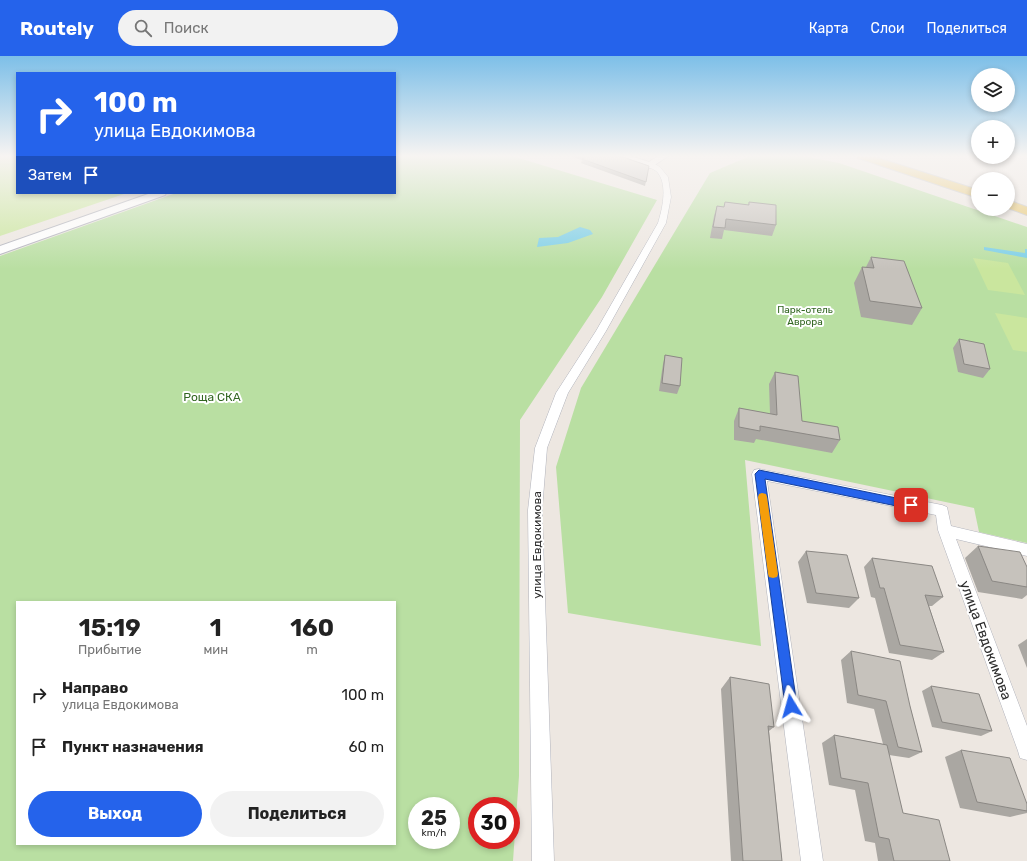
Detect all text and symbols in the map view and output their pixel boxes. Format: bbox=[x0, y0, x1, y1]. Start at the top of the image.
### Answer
search box bbox=[118, 10, 398, 46]
text: Routely bbox=[20, 17, 94, 40]
icon: search bbox=[132, 17, 154, 39]
text: Поиск bbox=[164, 19, 209, 37]
text: Карта bbox=[809, 20, 849, 37]
text: Слои bbox=[871, 20, 905, 37]
text: Поделиться bbox=[927, 20, 1007, 37]
map controls bbox=[971, 68, 1015, 216]
button: layers bbox=[971, 68, 1015, 112]
text: 100 m bbox=[94, 86, 178, 119]
icon: right bbox=[28, 88, 80, 140]
text: улица Евдокимова bbox=[94, 120, 256, 142]
button: + bbox=[971, 120, 1015, 164]
icon: arrive bbox=[80, 164, 102, 186]
text: Затем bbox=[28, 166, 72, 184]
button: − bbox=[971, 172, 1015, 216]
park label: Парк-отель Аврора bbox=[777, 304, 833, 328]
park label: Роща СКА bbox=[183, 390, 241, 404]
pin bbox=[894, 488, 928, 522]
street label: улица Евдокимова bbox=[530, 491, 544, 599]
icon: arrive bbox=[900, 494, 922, 516]
street label: улица Евдокимова bbox=[956, 578, 1015, 702]
text: 15:19 bbox=[79, 614, 141, 642]
text: 1 bbox=[210, 614, 222, 642]
text: 160 bbox=[290, 614, 334, 642]
text: Прибытие bbox=[78, 642, 142, 657]
text: мин bbox=[203, 642, 228, 657]
text: m bbox=[306, 642, 318, 657]
text: Направо bbox=[62, 679, 128, 697]
icon: right bbox=[28, 684, 50, 706]
position arrow bbox=[770, 685, 812, 727]
text: 100 m bbox=[342, 686, 384, 704]
text: улица Евдокимова bbox=[62, 697, 179, 712]
icon: arrive bbox=[28, 736, 50, 758]
text: Пункт назначения bbox=[62, 738, 204, 756]
text: 60 m bbox=[348, 738, 384, 756]
button: Выход bbox=[28, 791, 202, 837]
button: Поделиться bbox=[210, 791, 384, 837]
speed limit sign: 30 bbox=[468, 797, 520, 849]
text: 25 bbox=[421, 806, 447, 830]
text: km/h bbox=[422, 827, 446, 839]

